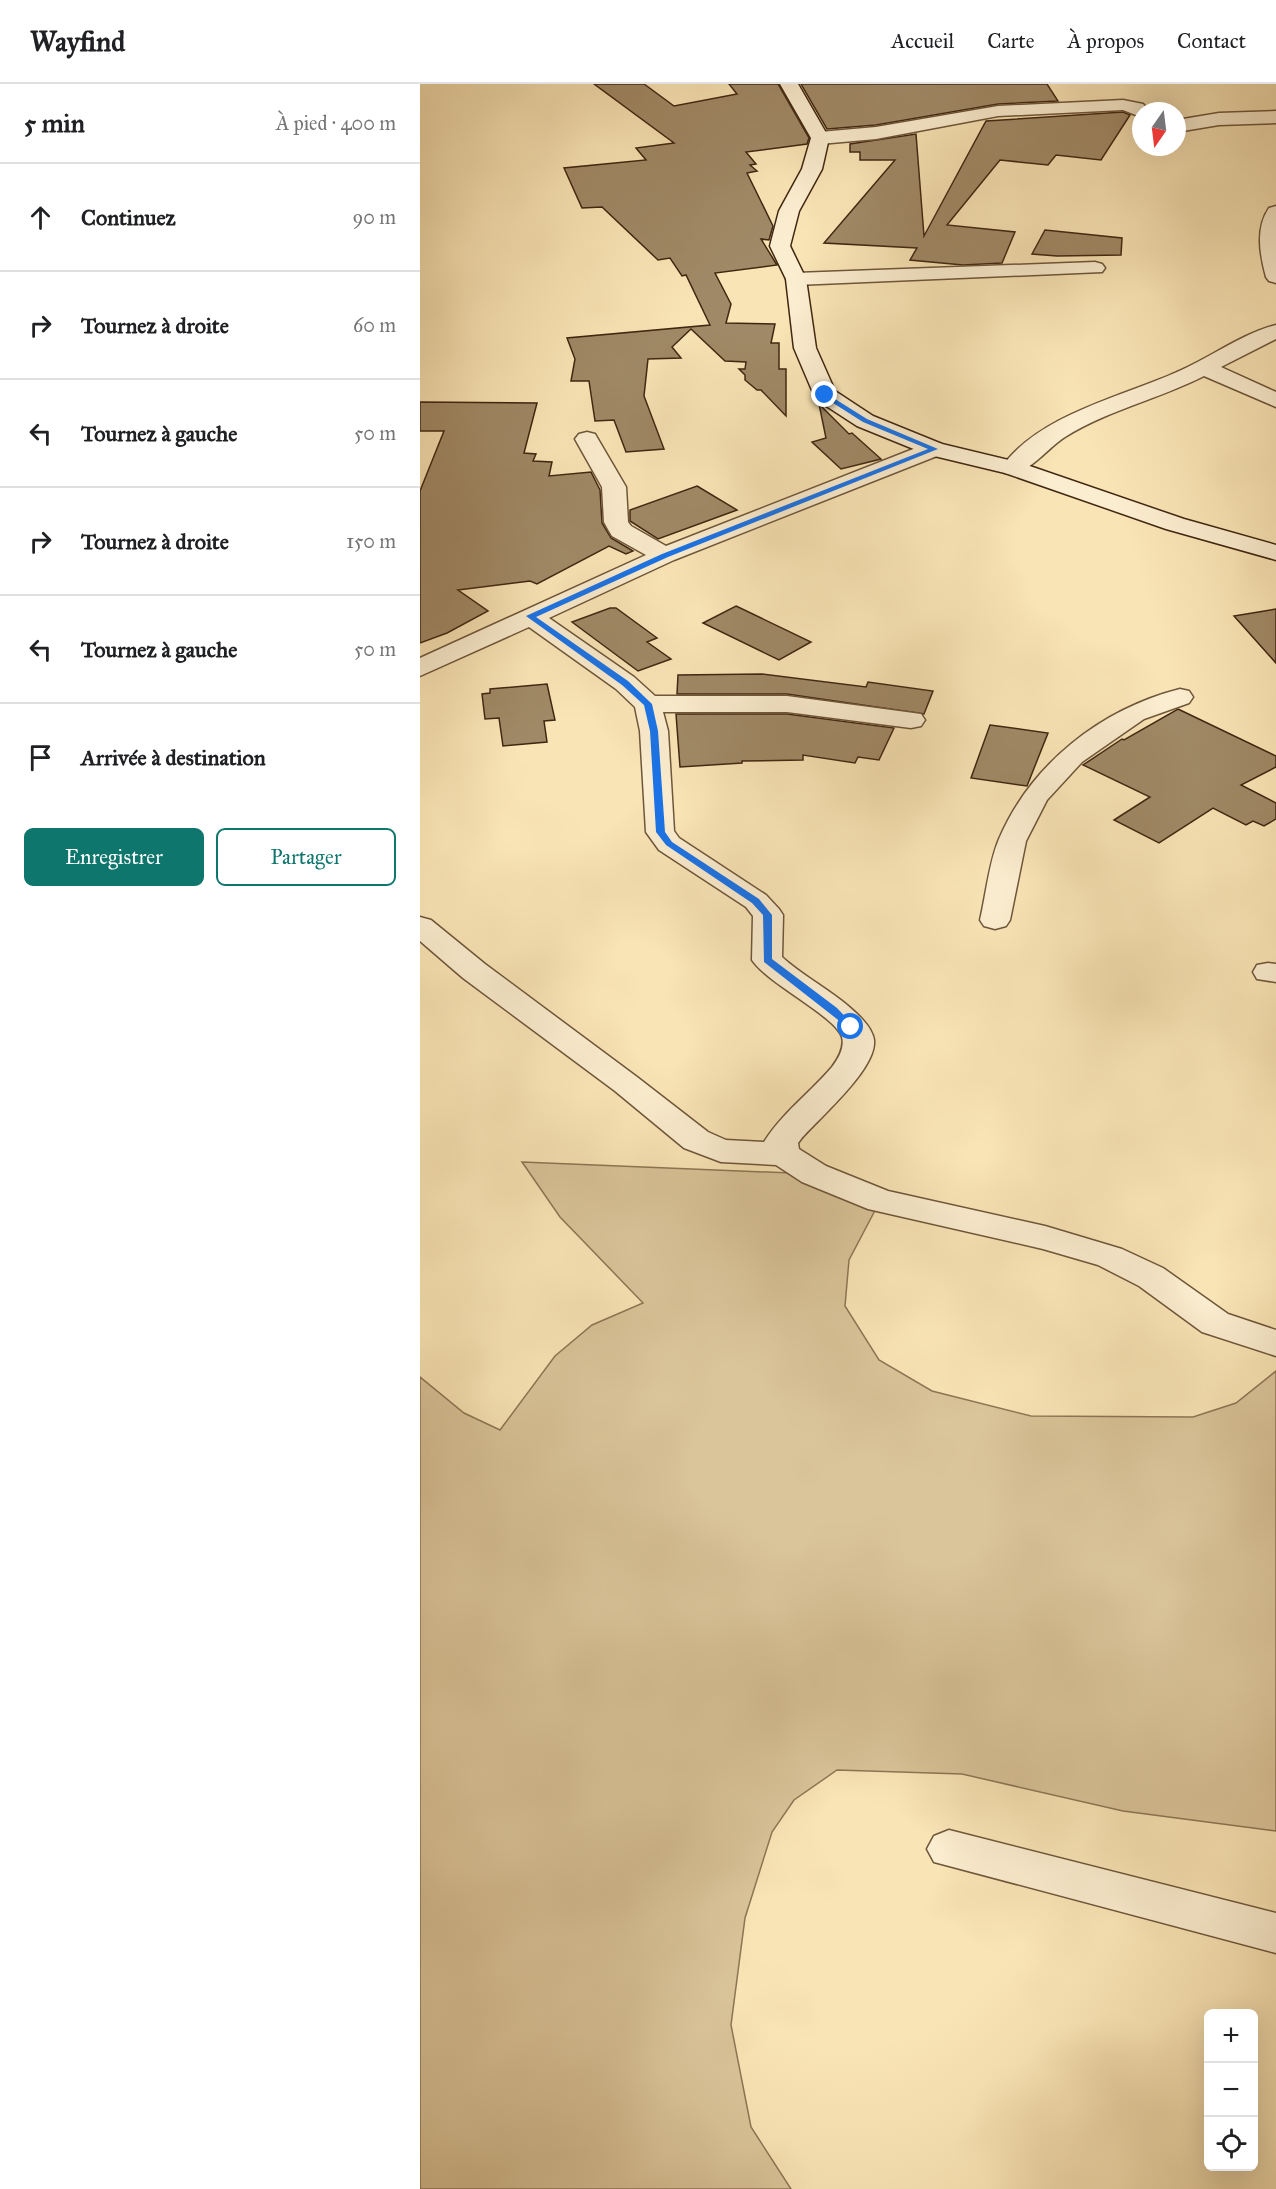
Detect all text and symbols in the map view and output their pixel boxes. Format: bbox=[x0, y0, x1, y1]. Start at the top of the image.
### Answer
text: Wayfind bbox=[30, 24, 125, 59]
text: Accueil bbox=[891, 28, 954, 54]
text: Carte bbox=[987, 28, 1035, 54]
text: À propos bbox=[1068, 28, 1144, 54]
text: Contact bbox=[1177, 28, 1246, 54]
north arrow bbox=[1132, 102, 1186, 156]
text: 5 min bbox=[24, 107, 85, 139]
text: À pied · 400 m bbox=[276, 111, 396, 135]
icon: ahead bbox=[24, 201, 57, 234]
text: Continuez bbox=[81, 204, 176, 231]
text: 90 m bbox=[353, 205, 396, 229]
icon: right bbox=[24, 309, 57, 342]
text: Tournez à droite bbox=[81, 312, 229, 339]
text: 60 m bbox=[353, 313, 396, 337]
route end bbox=[811, 381, 837, 407]
icon: left bbox=[24, 417, 57, 450]
text: Tournez à gauche bbox=[81, 420, 237, 447]
text: 50 m bbox=[354, 421, 396, 445]
icon: right bbox=[24, 525, 57, 558]
text: Tournez à droite bbox=[81, 528, 229, 555]
text: 150 m bbox=[346, 529, 396, 553]
icon: left bbox=[24, 633, 57, 666]
text: Tournez à gauche bbox=[81, 636, 237, 663]
text: 50 m bbox=[354, 637, 396, 661]
icon: arrive bbox=[24, 741, 57, 774]
text: Arrivée à destination bbox=[81, 744, 266, 771]
button: Enregistrer bbox=[24, 828, 204, 886]
button: Partager bbox=[216, 828, 396, 886]
route start bbox=[837, 1013, 863, 1039]
map controls bbox=[1204, 2009, 1258, 2171]
button: + bbox=[1204, 2009, 1258, 2063]
button: − bbox=[1204, 2063, 1258, 2117]
button: locate bbox=[1204, 2117, 1258, 2171]

